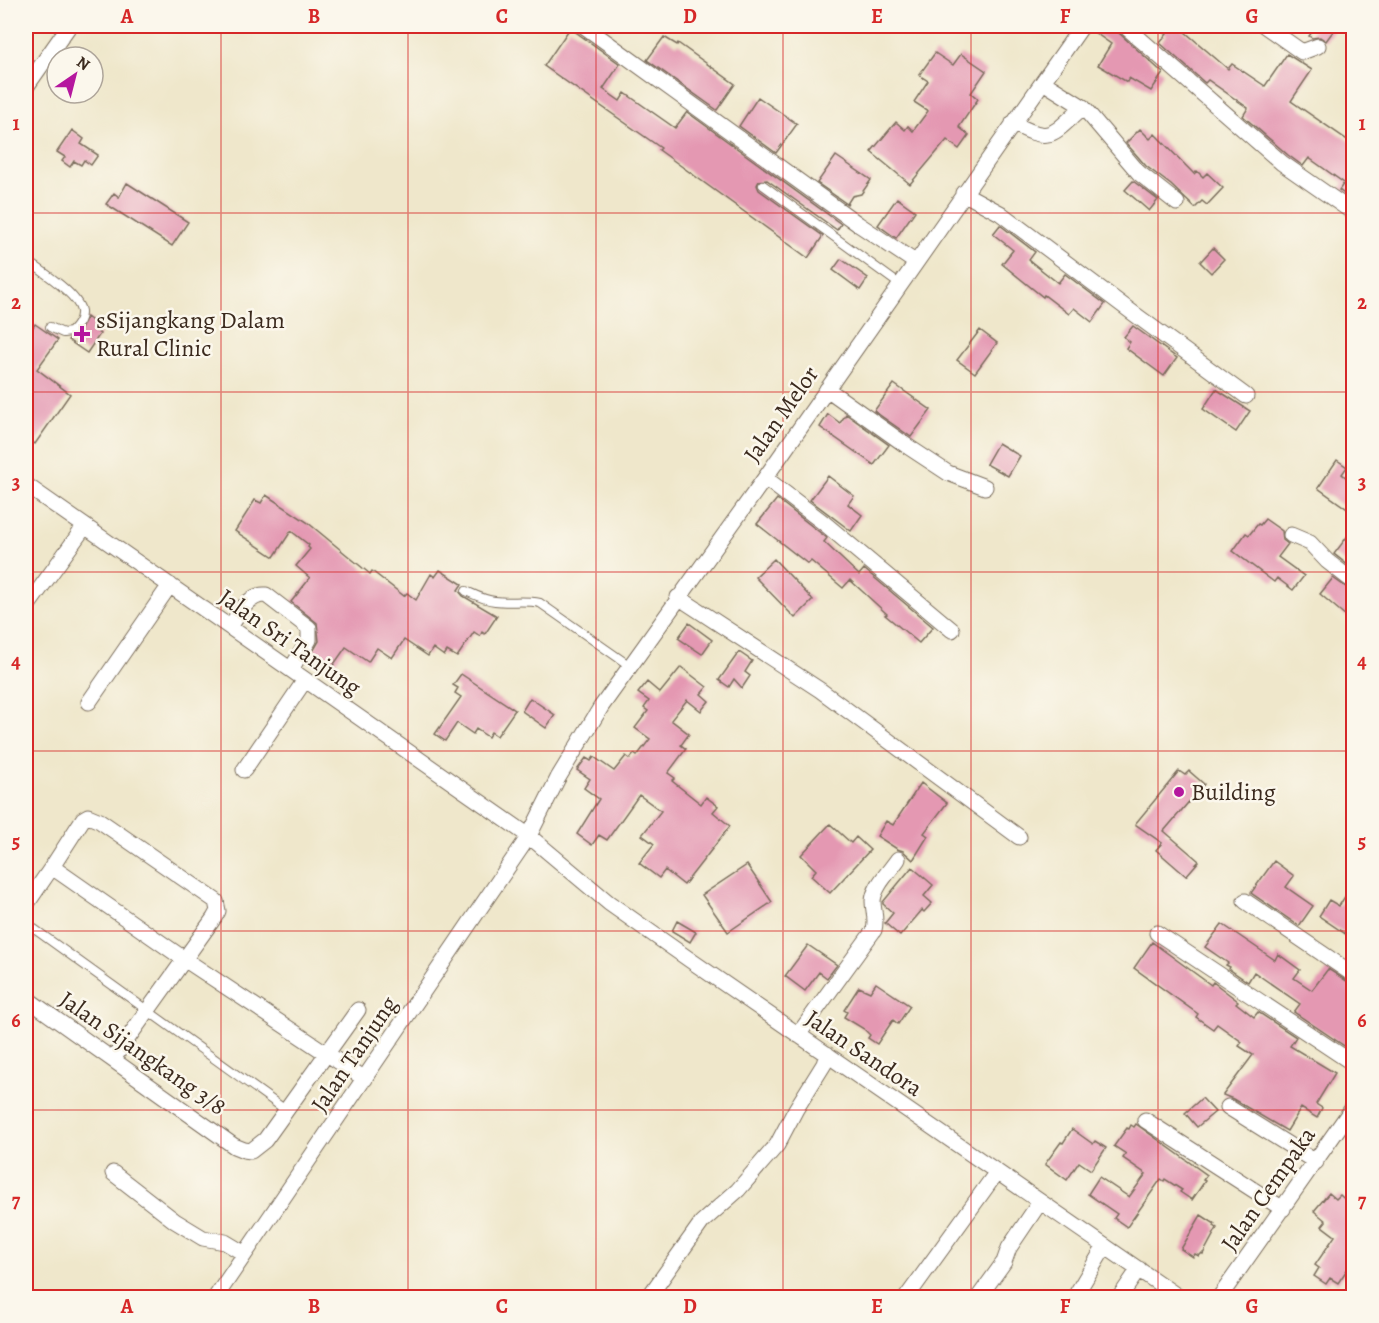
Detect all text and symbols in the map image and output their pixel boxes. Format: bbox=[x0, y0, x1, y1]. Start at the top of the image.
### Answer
text: A bbox=[120, 3, 134, 30]
text: B bbox=[308, 3, 320, 30]
text: C bbox=[496, 3, 508, 30]
text: D bbox=[683, 3, 697, 30]
text: E bbox=[871, 3, 883, 30]
text: F bbox=[1060, 3, 1071, 30]
text: G bbox=[1245, 3, 1259, 30]
north arrow bbox=[45, 45, 105, 105]
text: N bbox=[72, 51, 94, 76]
text: 1 bbox=[12, 110, 20, 137]
text: 1 bbox=[1358, 110, 1366, 137]
text: 2 bbox=[11, 289, 21, 316]
text: 2 bbox=[1357, 289, 1367, 316]
place label: sSijangkang Dalam Rural Clinic bbox=[96, 304, 285, 364]
marker: sSijangkang Dalam Rural Clinic bbox=[73, 325, 91, 343]
street label: Jalan Melor bbox=[736, 359, 826, 469]
text: 3 bbox=[12, 469, 20, 496]
text: 3 bbox=[1358, 469, 1366, 496]
street label: Jalan Sri Tanjung bbox=[212, 581, 368, 703]
text: 4 bbox=[11, 648, 21, 675]
text: 4 bbox=[1357, 648, 1367, 675]
place label: Building bbox=[1191, 776, 1276, 808]
marker: Building bbox=[1172, 785, 1186, 799]
text: 5 bbox=[12, 828, 20, 855]
text: 5 bbox=[1358, 828, 1366, 855]
street label: Jalan Sijangkang 3/8 bbox=[53, 983, 233, 1123]
street label: Jalan Tanjung bbox=[303, 990, 405, 1118]
street label: Jalan Sandora bbox=[799, 1002, 930, 1104]
text: 6 bbox=[11, 1007, 21, 1034]
text: 6 bbox=[1357, 1007, 1367, 1034]
street label: Jalan Cempaka bbox=[1213, 1120, 1323, 1258]
text: 7 bbox=[12, 1187, 21, 1214]
text: 7 bbox=[1358, 1187, 1367, 1214]
text: A bbox=[120, 1293, 134, 1320]
text: B bbox=[308, 1293, 320, 1320]
text: C bbox=[496, 1293, 508, 1320]
text: D bbox=[683, 1293, 697, 1320]
text: E bbox=[871, 1293, 883, 1320]
text: F bbox=[1060, 1293, 1071, 1320]
text: G bbox=[1245, 1293, 1259, 1320]

